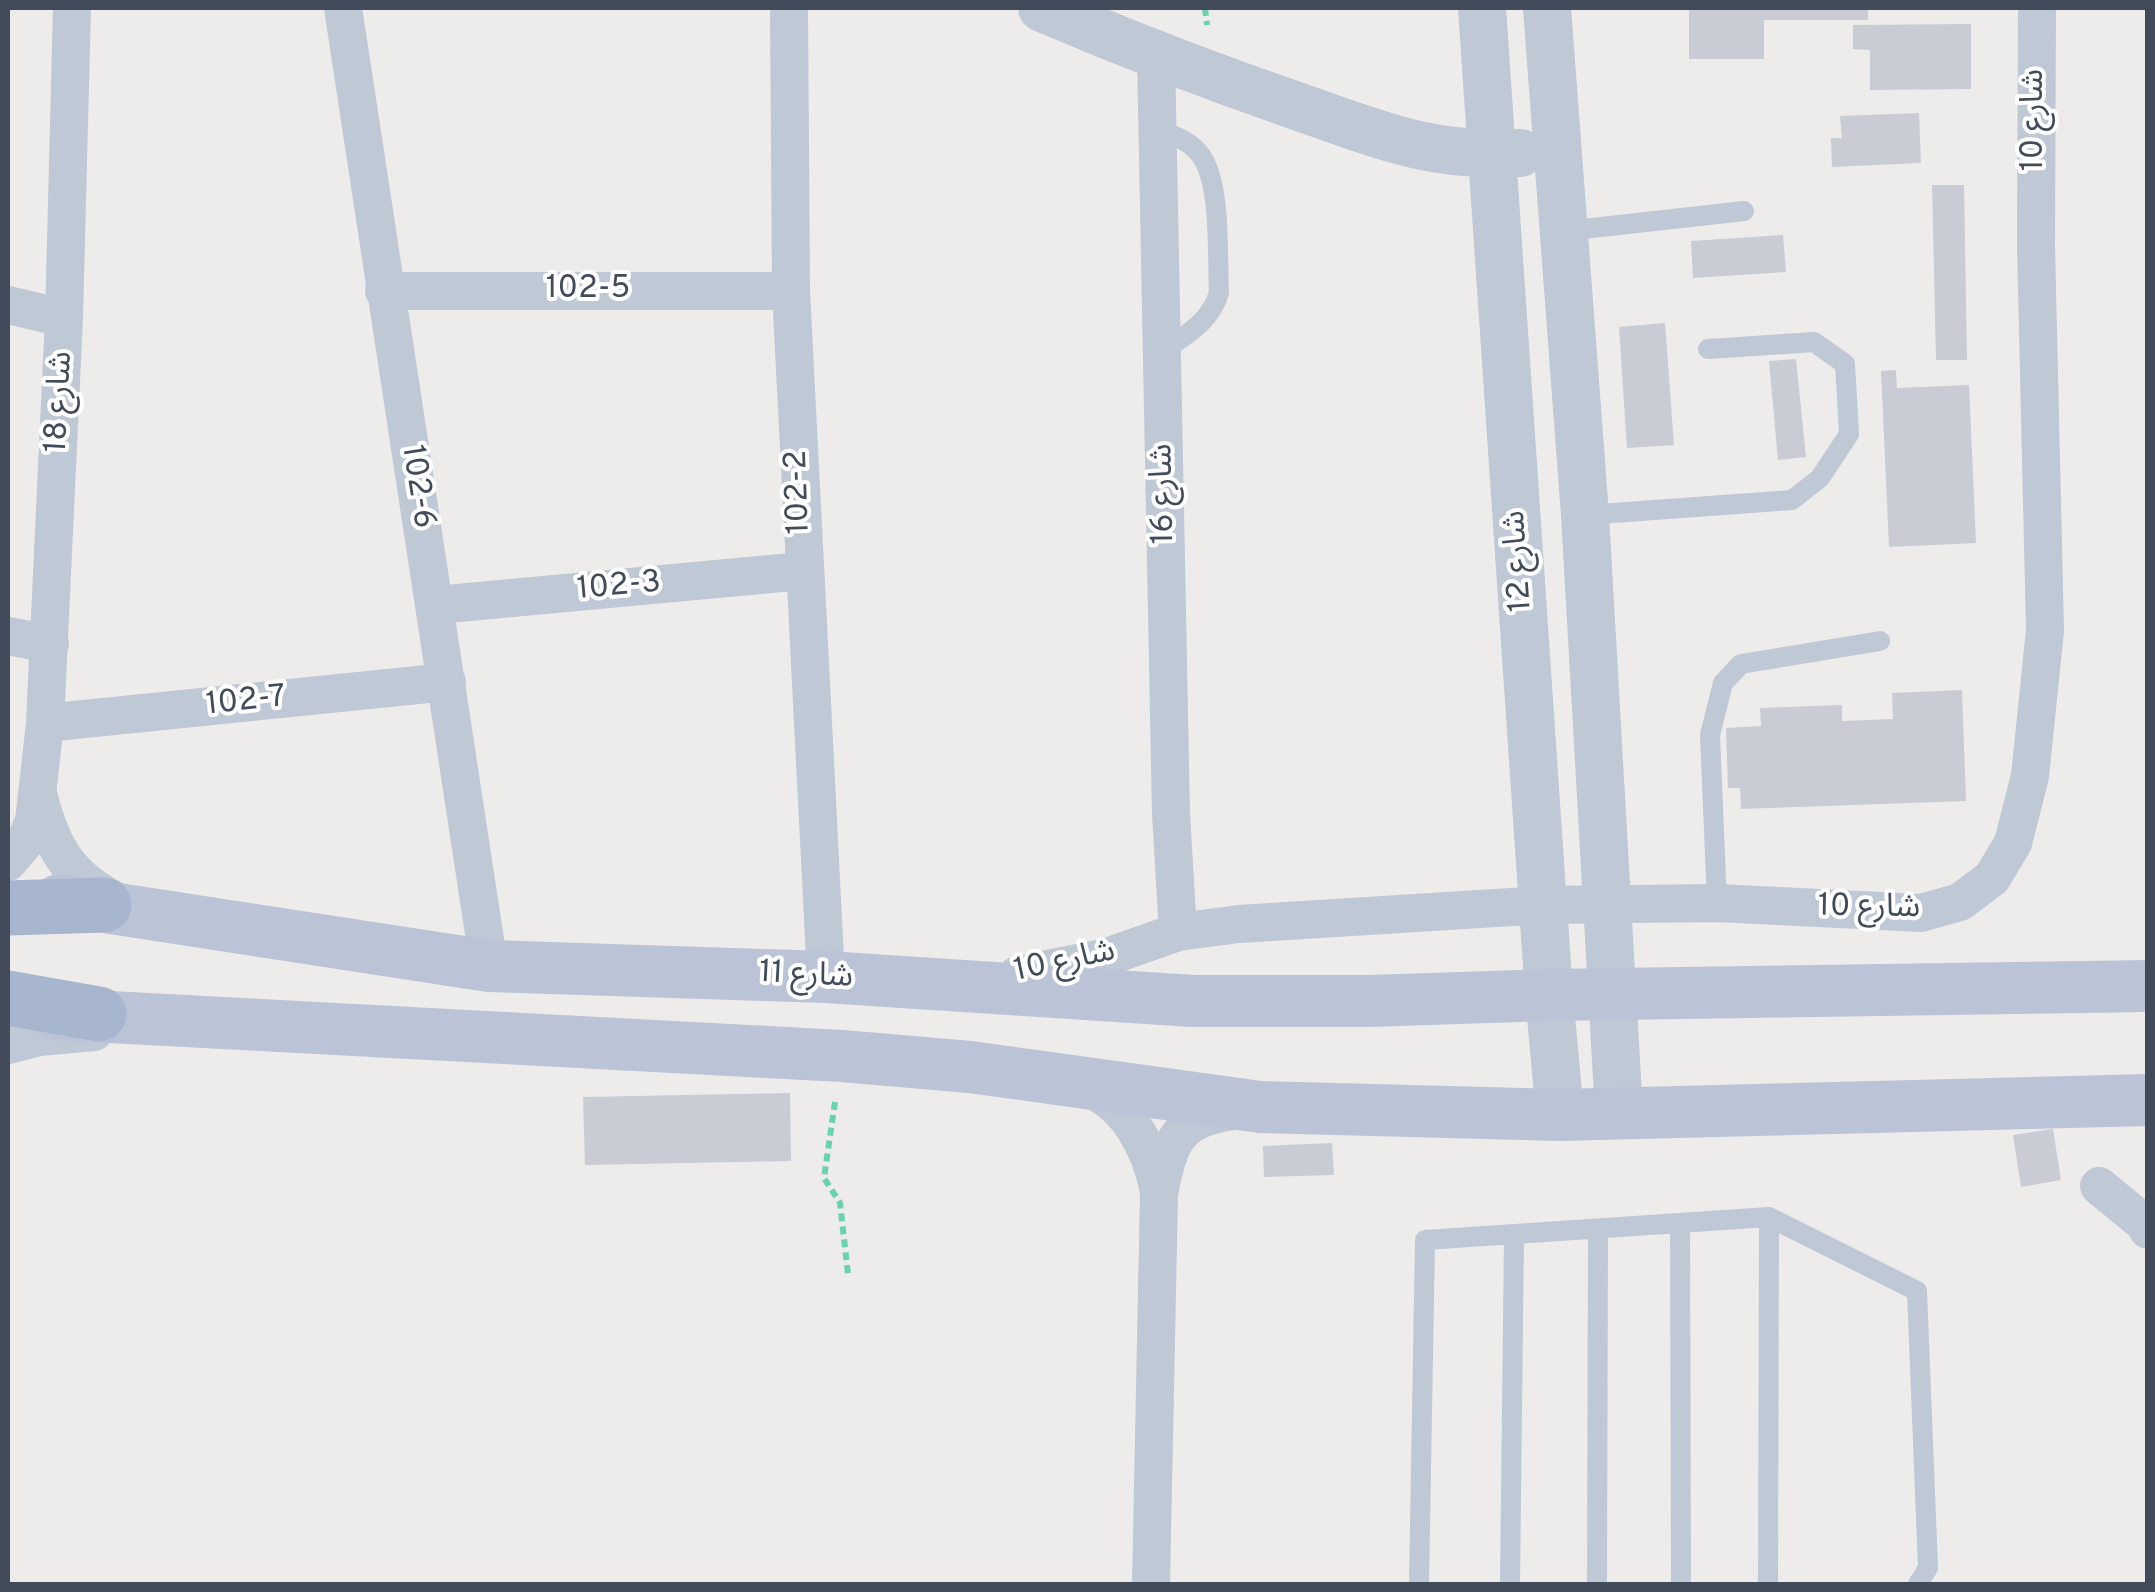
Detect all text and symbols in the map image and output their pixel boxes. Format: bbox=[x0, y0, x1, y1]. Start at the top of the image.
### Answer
street label: شارع 10 bbox=[2017, 69, 2055, 171]
street label: 102-5 bbox=[546, 272, 630, 310]
street label: شارع 18 bbox=[39, 350, 83, 454]
street label: 102-6 bbox=[390, 443, 442, 531]
street label: شارع 16 bbox=[1145, 443, 1185, 545]
street label: 102-2 bbox=[779, 449, 821, 535]
street label: شارع 12 bbox=[1497, 509, 1543, 613]
street label: 102-3 bbox=[575, 565, 663, 611]
street label: 102-7 bbox=[204, 680, 288, 726]
street label: شارع 10 bbox=[1817, 889, 1921, 929]
street label: شارع 10 bbox=[1011, 934, 1119, 992]
street label: شارع 11 bbox=[758, 955, 854, 999]

